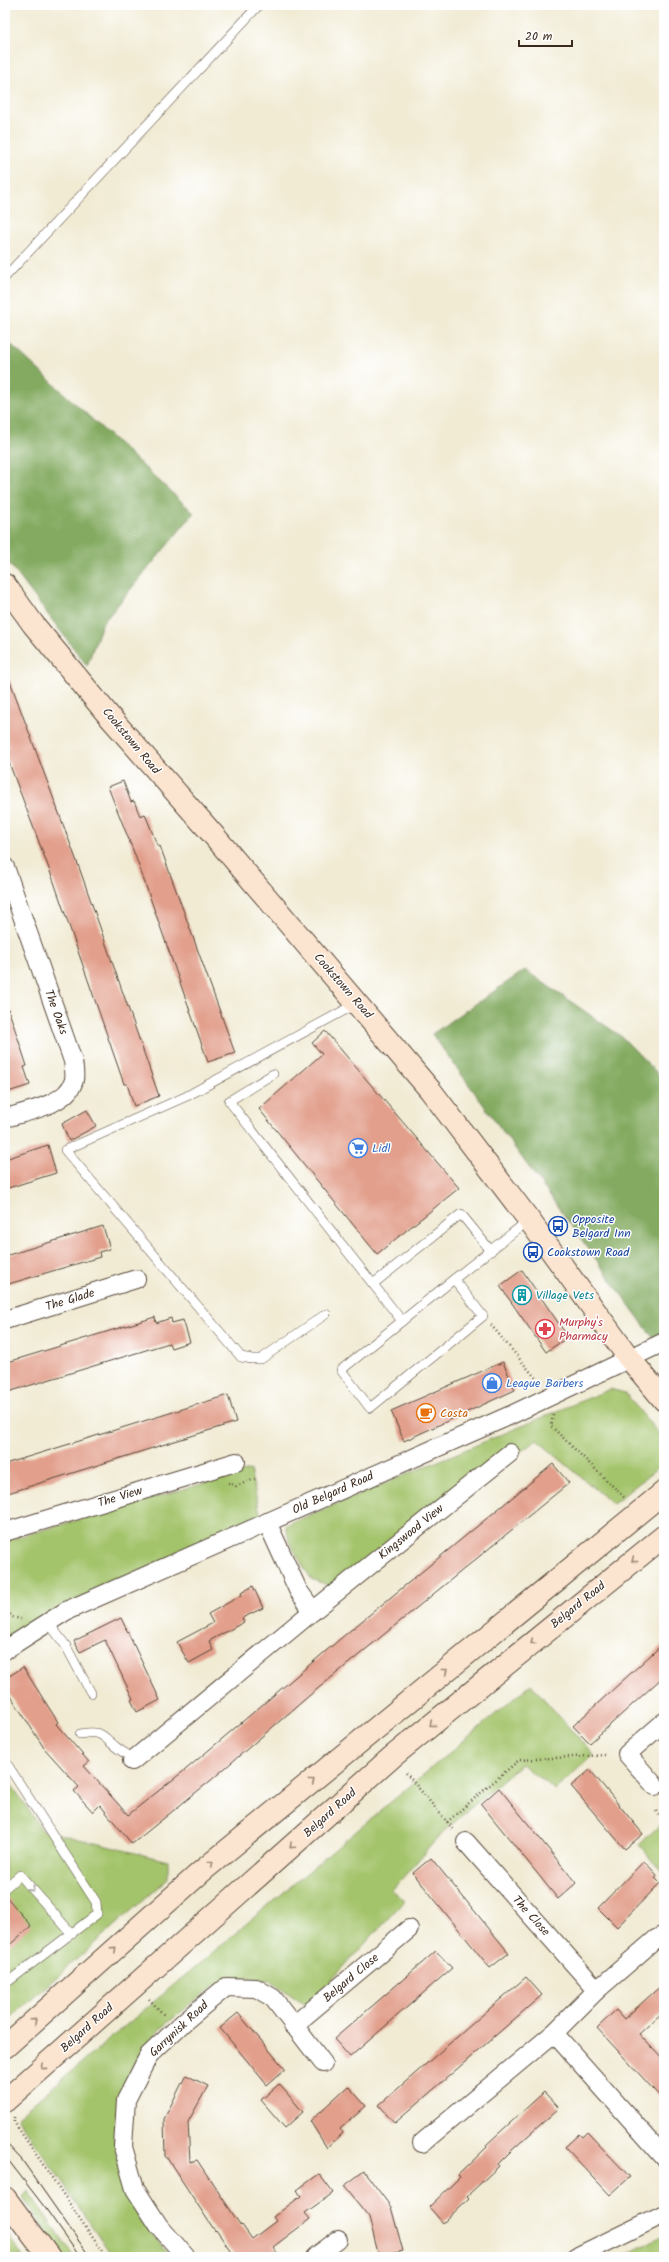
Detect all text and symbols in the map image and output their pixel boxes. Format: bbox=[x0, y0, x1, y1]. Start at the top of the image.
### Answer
scale bar bbox=[519, 22, 572, 48]
text: 20 m bbox=[525, 27, 553, 46]
street label: Cookstown Road bbox=[97, 703, 165, 779]
street label: Cookstown Road bbox=[309, 949, 378, 1024]
street label: The Oaks bbox=[39, 987, 73, 1037]
supermarket icon: Lidl bbox=[347, 1137, 369, 1159]
place label: Lidl bbox=[372, 1139, 390, 1158]
place label: Opposite Belgard Inn bbox=[572, 1210, 631, 1243]
bus stop icon: Opposite Belgard Inn bbox=[547, 1215, 569, 1237]
bus stop icon: Cookstown Road bbox=[522, 1241, 544, 1263]
place label: Cookstown Road bbox=[547, 1243, 630, 1262]
street label: The Glade bbox=[43, 1283, 97, 1316]
building icon: Village Vets bbox=[511, 1284, 533, 1306]
place label: Village Vets bbox=[536, 1286, 594, 1305]
place label: Murphy's Pharmacy bbox=[559, 1313, 608, 1346]
pharmacy icon: Murphy's Pharmacy bbox=[534, 1318, 556, 1340]
shop icon: League Barbers bbox=[481, 1372, 503, 1394]
place label: League Barbers bbox=[506, 1374, 583, 1393]
cafe icon: Costa bbox=[415, 1402, 437, 1424]
place label: Costa bbox=[440, 1404, 468, 1423]
street label: Old Belgard Road bbox=[289, 1466, 378, 1519]
street label: The View bbox=[95, 1481, 146, 1513]
street label: Kingswood View bbox=[374, 1499, 449, 1564]
one-way arrow bbox=[631, 1556, 638, 1563]
street label: Belgard Road bbox=[546, 1576, 610, 1633]
one-way arrow bbox=[530, 1637, 537, 1644]
one-way arrow bbox=[440, 1669, 447, 1676]
one-way arrow bbox=[429, 1720, 437, 1727]
one-way arrow bbox=[307, 1778, 315, 1785]
street label: Belgard Road bbox=[299, 1783, 362, 1842]
one-way arrow bbox=[289, 1842, 296, 1849]
one-way arrow bbox=[207, 1861, 214, 1868]
one-way arrow bbox=[28, 1885, 35, 1892]
street label: The Close bbox=[507, 1891, 555, 1941]
one-way arrow bbox=[109, 1947, 117, 1954]
street label: Belgard Close bbox=[319, 1948, 384, 2007]
street label: Garrynisk Road bbox=[145, 1996, 214, 2062]
street label: Belgard Road bbox=[56, 1998, 119, 2057]
one-way arrow bbox=[29, 2018, 37, 2025]
one-way arrow bbox=[40, 2063, 48, 2070]

